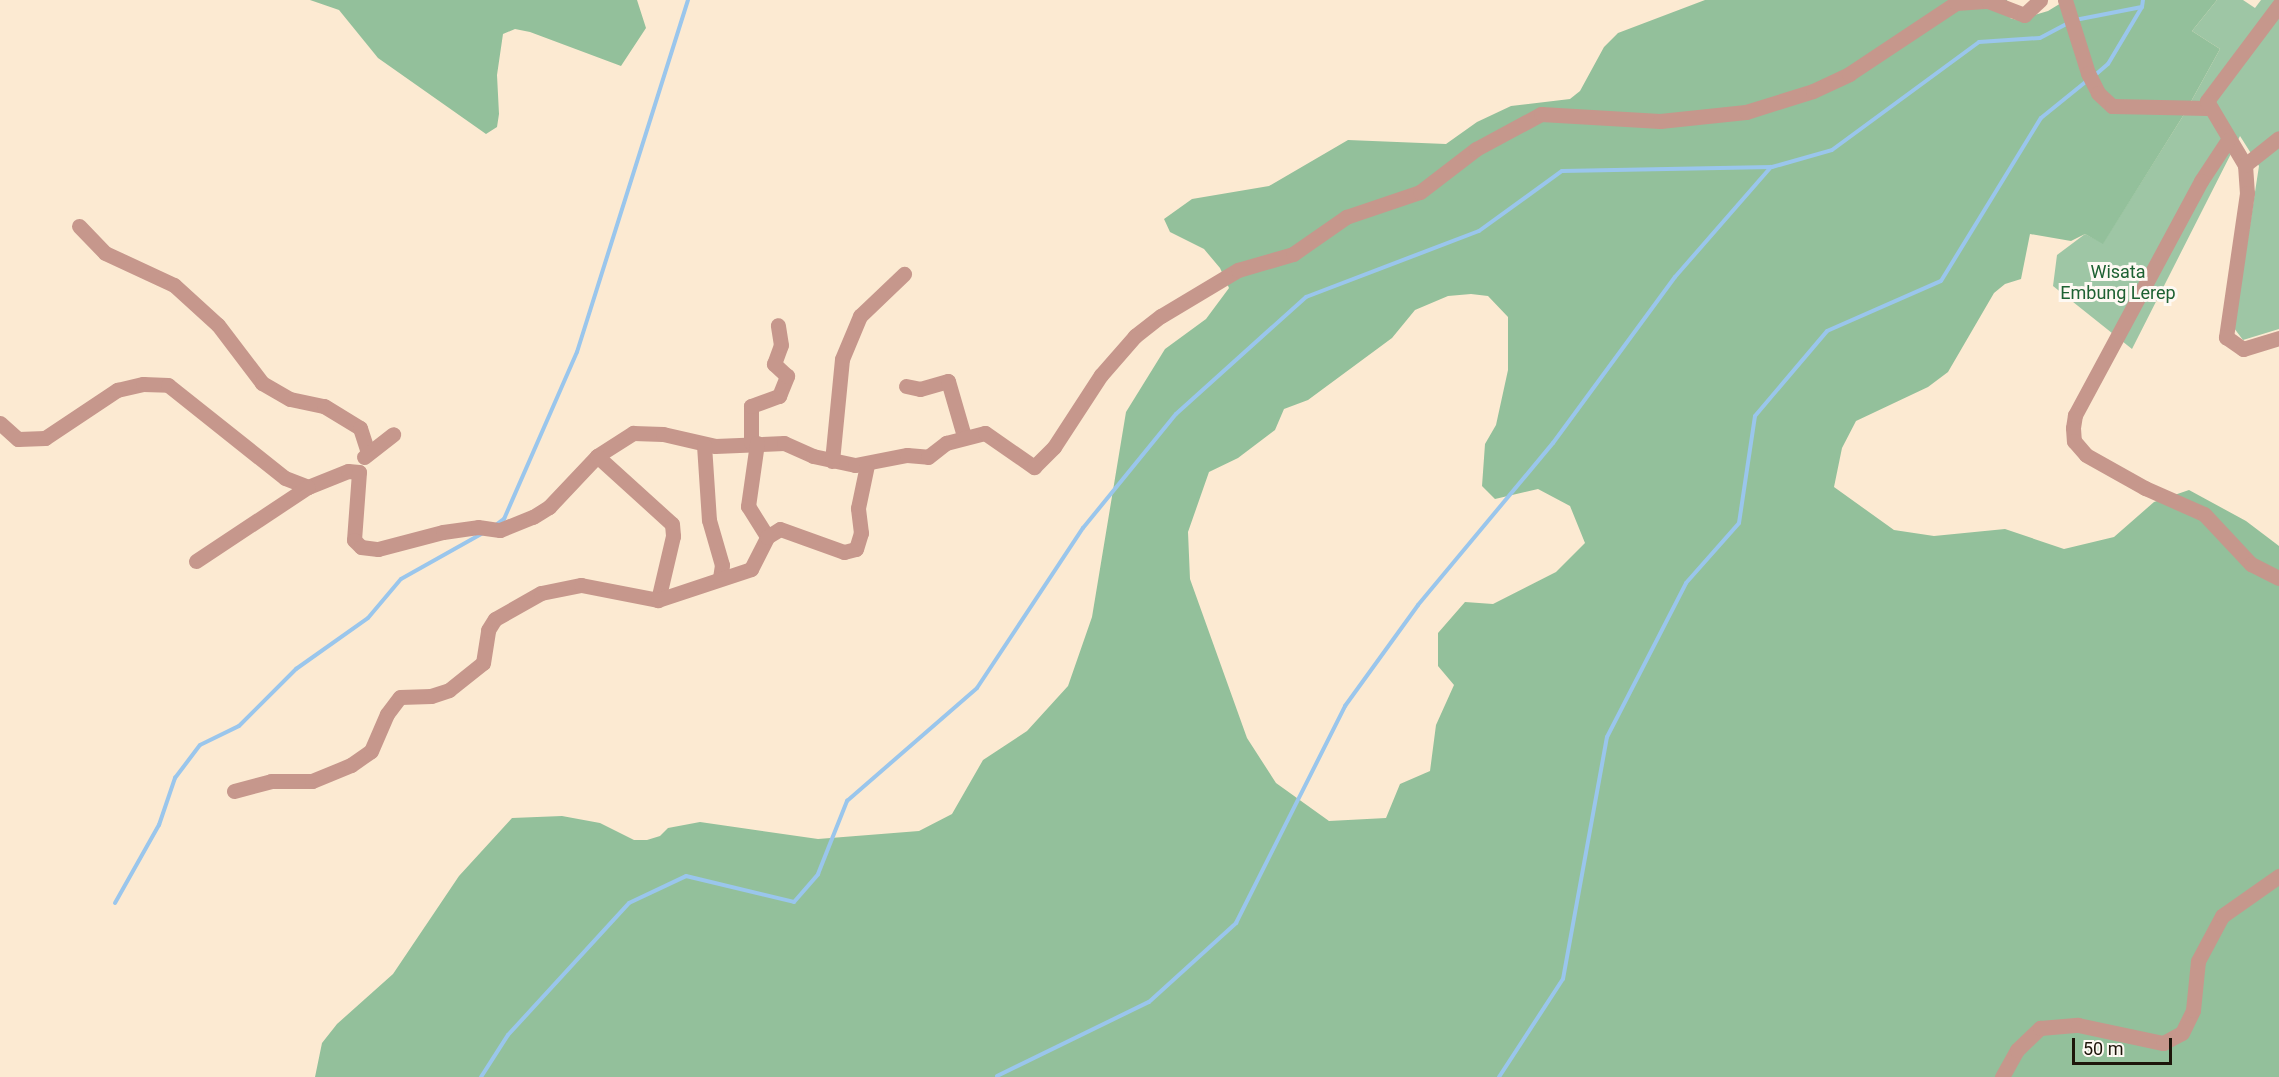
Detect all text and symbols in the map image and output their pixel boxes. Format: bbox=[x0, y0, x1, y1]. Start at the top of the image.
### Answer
park label: Wisata Embung Lerep bbox=[2060, 262, 2176, 304]
scale bar bbox=[2075, 1026, 2176, 1064]
text: 50 m bbox=[2083, 1038, 2123, 1059]

